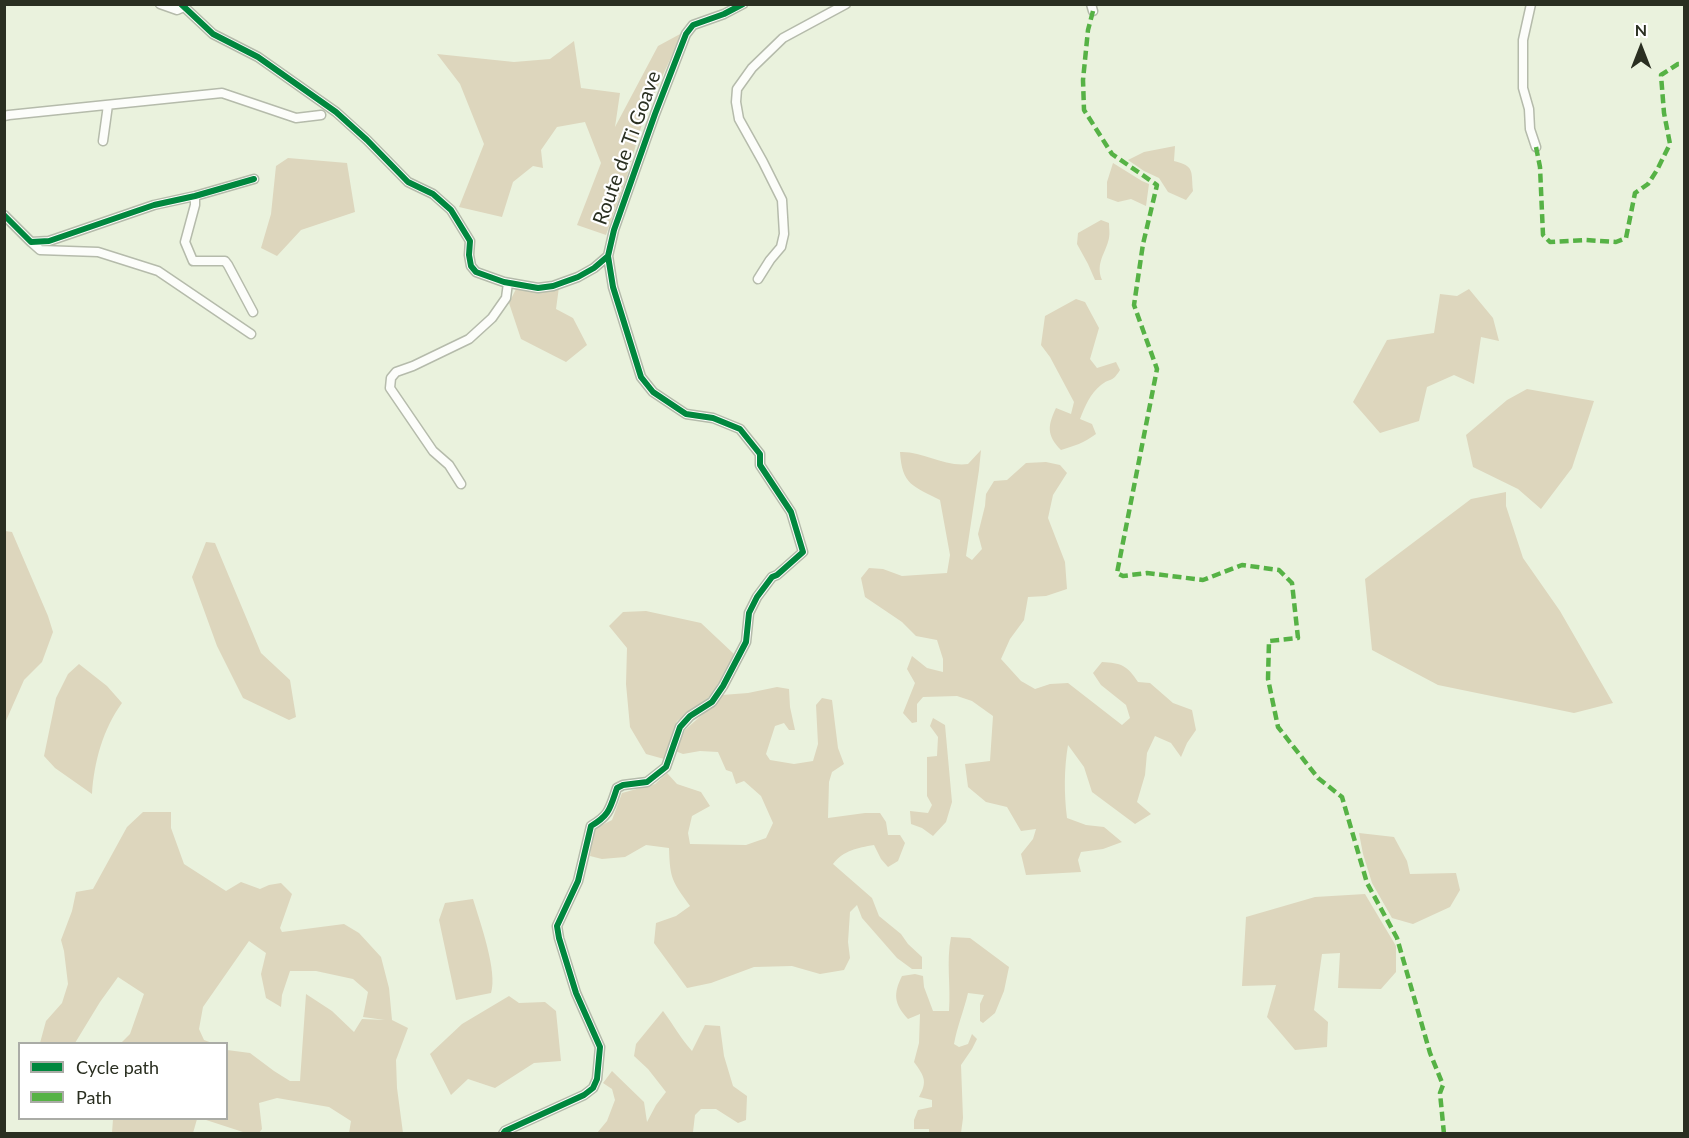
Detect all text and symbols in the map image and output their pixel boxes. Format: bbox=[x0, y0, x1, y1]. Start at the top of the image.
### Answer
north arrow bbox=[1611, 18, 1671, 78]
text: N bbox=[1635, 20, 1647, 39]
street label: Route de Ti Goave bbox=[588, 68, 666, 228]
legend bbox=[18, 1042, 228, 1120]
text: Cycle path bbox=[76, 1056, 159, 1078]
text: Path bbox=[76, 1086, 112, 1108]

